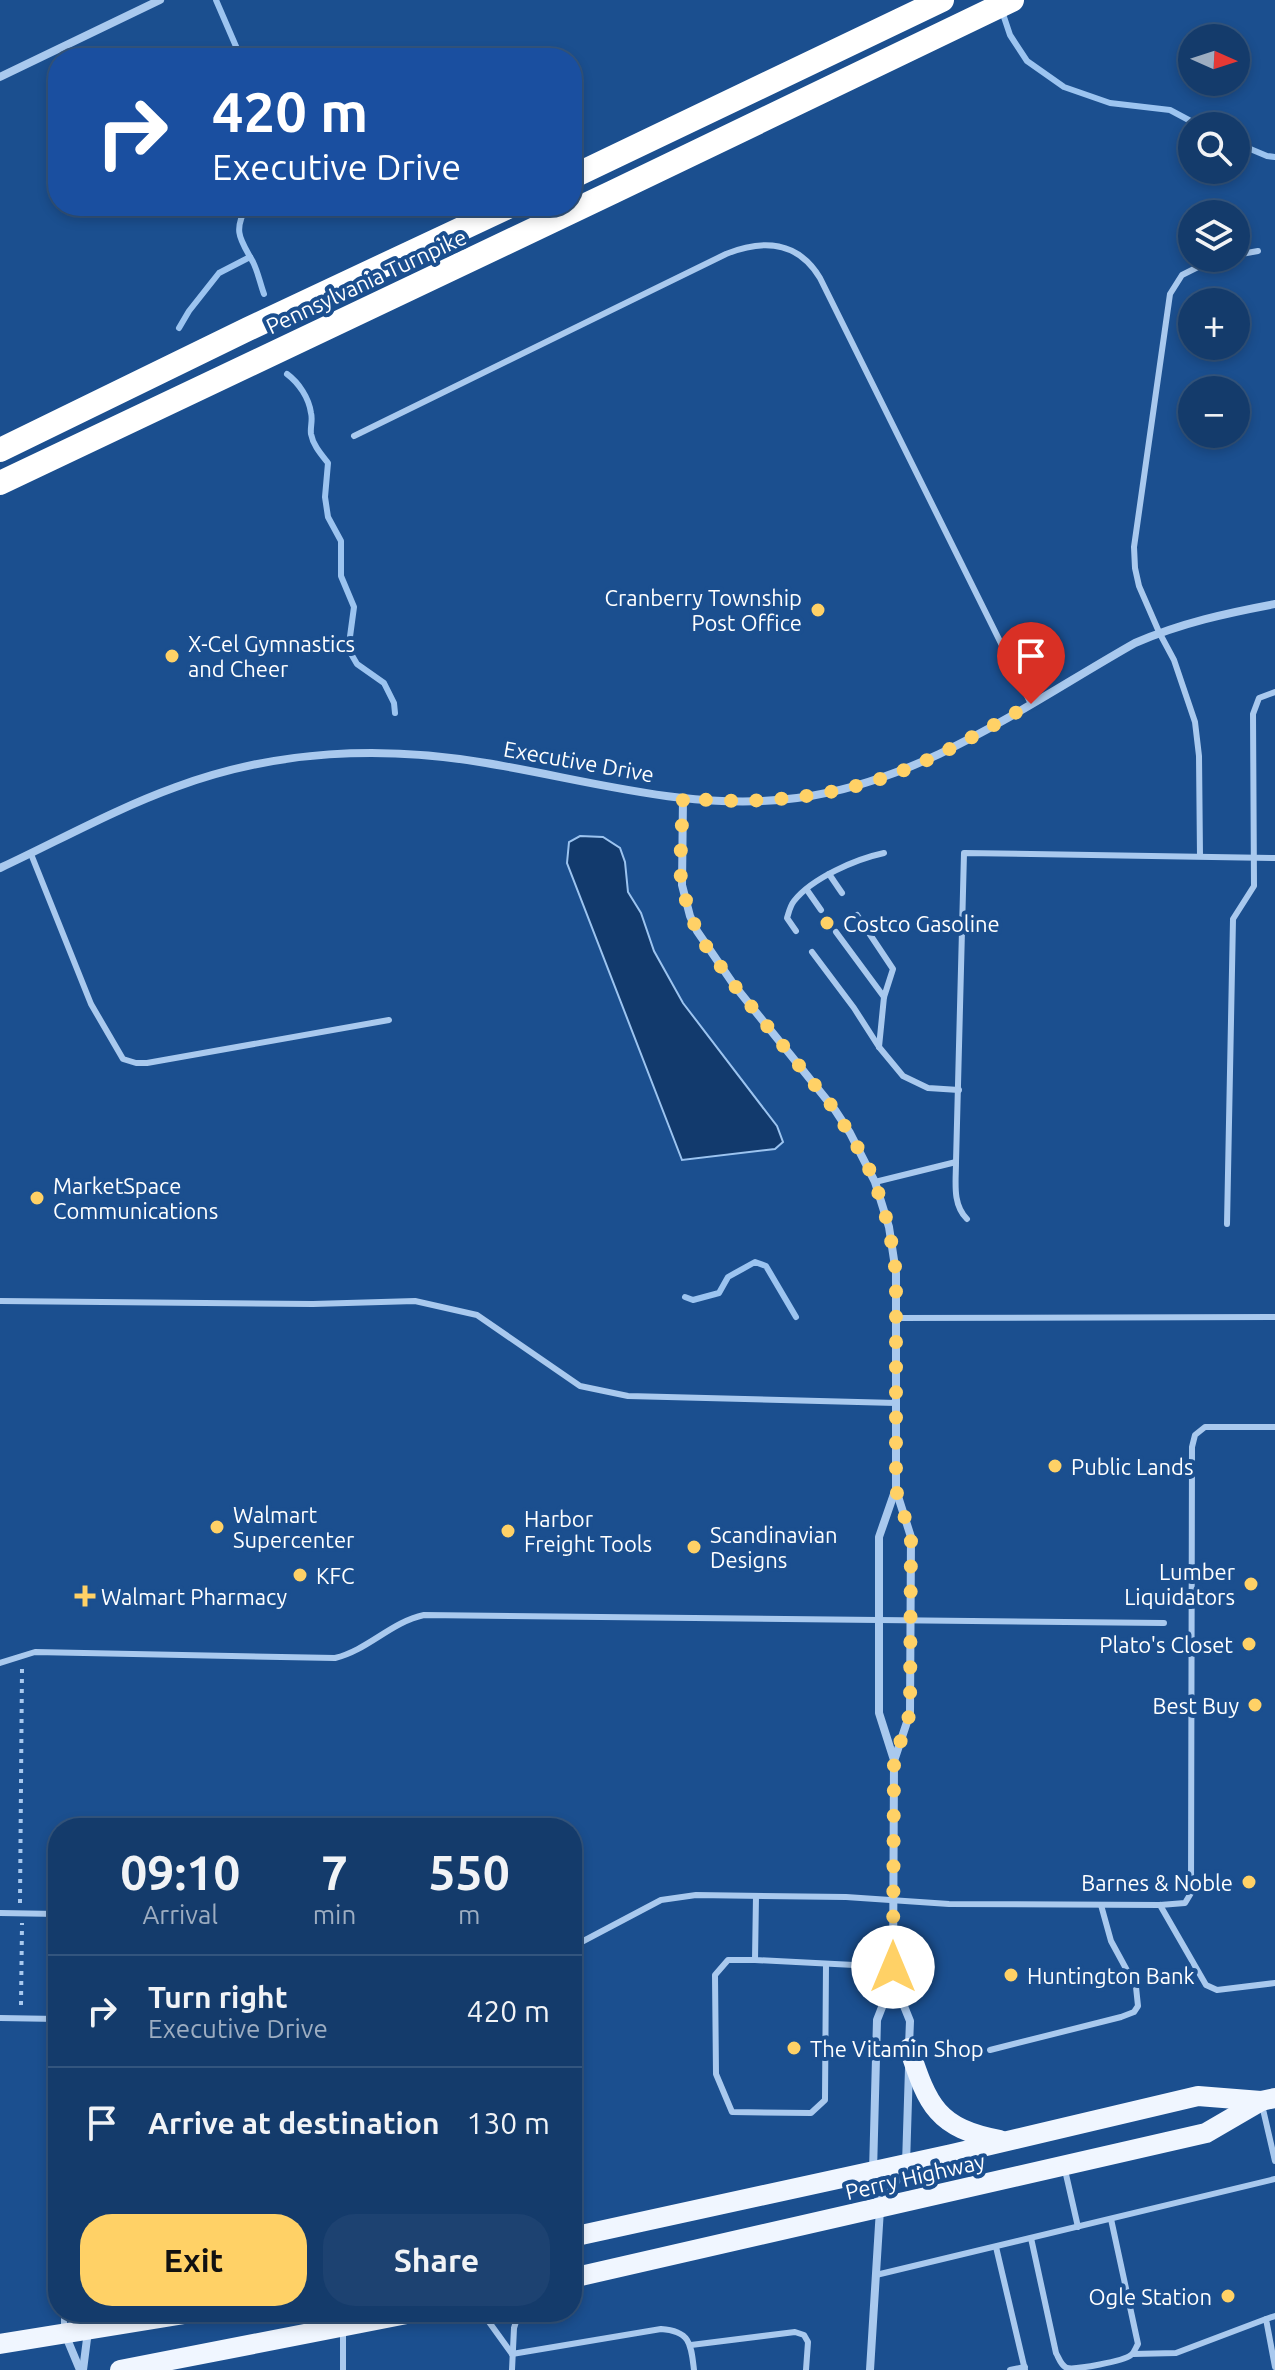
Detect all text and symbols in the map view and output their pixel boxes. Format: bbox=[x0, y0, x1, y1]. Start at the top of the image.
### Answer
north arrow bbox=[1178, 24, 1250, 96]
map controls bbox=[1178, 24, 1250, 448]
icon: right bbox=[80, 80, 184, 184]
text: 420 m bbox=[212, 80, 368, 143]
button: search bbox=[1178, 112, 1250, 184]
text: Executive Drive bbox=[212, 146, 461, 187]
button: layers bbox=[1178, 200, 1250, 272]
street label: Pennsylvania Turnpike bbox=[262, 224, 470, 338]
button: + bbox=[1178, 288, 1250, 360]
button: − bbox=[1178, 376, 1250, 448]
place label: Cranberry Township Post Office bbox=[605, 585, 802, 635]
marker: Cranberry Township Post Office bbox=[809, 601, 827, 619]
pin bbox=[997, 622, 1065, 704]
place label: X-Cel Gymnastics and Cheer bbox=[188, 631, 355, 681]
icon: arrive bbox=[1009, 634, 1053, 678]
marker: X-Cel Gymnastics and Cheer bbox=[163, 647, 181, 665]
street label: Executive Drive bbox=[502, 735, 656, 787]
place label: Costco Gasoline bbox=[843, 911, 1000, 936]
marker: Costco Gasoline bbox=[818, 914, 836, 932]
place label: MarketSpace Communications bbox=[53, 1173, 218, 1223]
marker: MarketSpace Communications bbox=[28, 1189, 46, 1207]
place label: Public Lands bbox=[1071, 1454, 1193, 1479]
marker: Public Lands bbox=[1046, 1457, 1064, 1475]
place label: Walmart Supercenter bbox=[233, 1502, 355, 1552]
place label: Harbor Freight Tools bbox=[524, 1506, 652, 1556]
marker: Walmart Supercenter bbox=[208, 1518, 226, 1536]
marker: Harbor Freight Tools bbox=[499, 1522, 517, 1540]
place label: Scandinavian Designs bbox=[710, 1522, 838, 1572]
marker: Scandinavian Designs bbox=[685, 1538, 703, 1556]
place label: Lumber Liquidators bbox=[1124, 1559, 1236, 1609]
place label: KFC bbox=[316, 1563, 354, 1588]
marker: KFC bbox=[291, 1566, 309, 1584]
marker: Lumber Liquidators bbox=[1242, 1575, 1260, 1593]
place label: Walmart Pharmacy bbox=[101, 1584, 287, 1609]
marker: Walmart Pharmacy bbox=[76, 1587, 94, 1605]
place label: Plato's Closet bbox=[1099, 1632, 1233, 1657]
marker: Plato's Closet bbox=[1240, 1635, 1258, 1653]
place label: Best Buy bbox=[1153, 1693, 1239, 1718]
marker: Best Buy bbox=[1246, 1696, 1264, 1714]
text: 09:10 bbox=[120, 1845, 240, 1899]
text: 7 bbox=[321, 1845, 348, 1899]
text: 550 bbox=[429, 1845, 510, 1899]
place label: Barnes & Noble bbox=[1081, 1870, 1233, 1895]
marker: Barnes & Noble bbox=[1240, 1873, 1258, 1891]
text: Arrival bbox=[142, 1900, 218, 1929]
text: min bbox=[313, 1900, 356, 1929]
text: m bbox=[458, 1900, 480, 1929]
position arrow bbox=[851, 1925, 935, 2009]
place label: Huntington Bank bbox=[1027, 1963, 1195, 1988]
marker: Huntington Bank bbox=[1002, 1966, 1020, 1984]
text: Turn right bbox=[148, 1980, 288, 2014]
icon: right bbox=[80, 1989, 124, 2033]
text: 420 m bbox=[466, 1994, 550, 2028]
text: Executive Drive bbox=[148, 2014, 328, 2043]
place label: The Vitamin Shop bbox=[810, 2036, 984, 2061]
marker: The Vitamin Shop bbox=[785, 2039, 803, 2057]
icon: arrive bbox=[80, 2101, 124, 2145]
text: Arrive at destination bbox=[148, 2106, 440, 2140]
text: 130 m bbox=[466, 2106, 550, 2140]
street label: Perry Highway bbox=[843, 2148, 988, 2204]
button: Exit bbox=[80, 2214, 307, 2306]
button: Share bbox=[323, 2214, 550, 2306]
place label: Ogle Station bbox=[1088, 2284, 1212, 2309]
marker: Ogle Station bbox=[1219, 2287, 1237, 2305]

